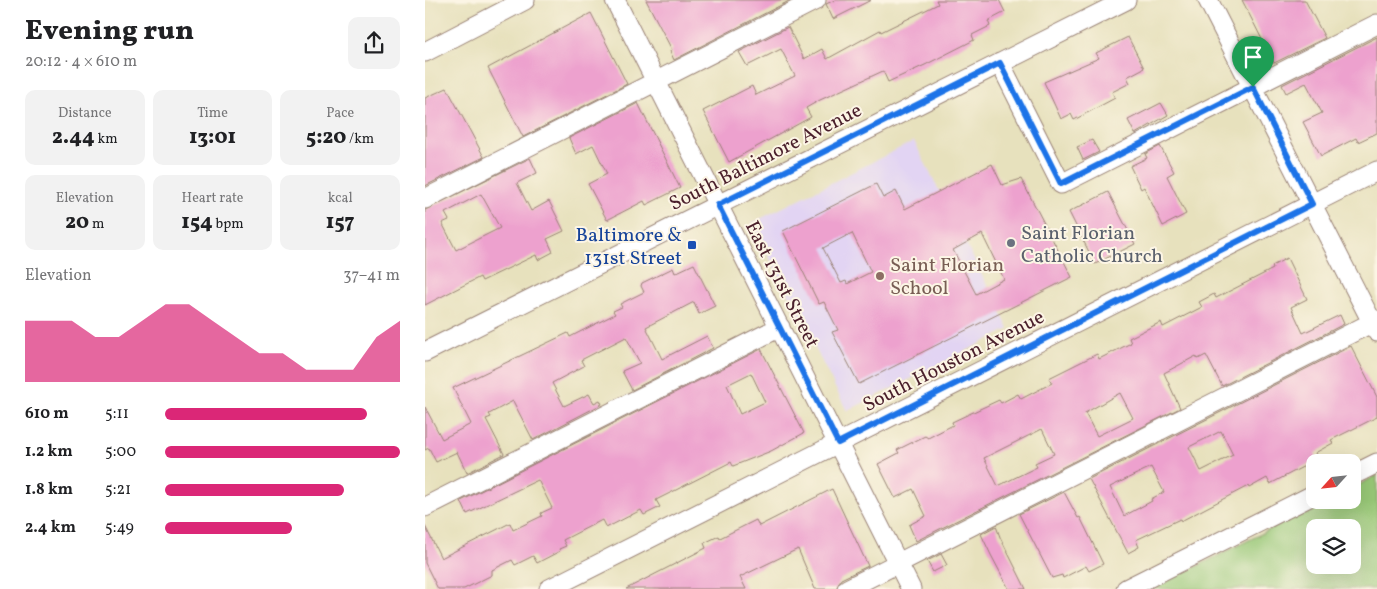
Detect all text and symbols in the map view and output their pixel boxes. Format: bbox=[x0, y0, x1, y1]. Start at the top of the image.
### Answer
text: Evening run bbox=[25, 12, 194, 51]
button: share bbox=[348, 17, 400, 69]
pin bbox=[1232, 36, 1274, 87]
icon: arrive bbox=[1239, 43, 1267, 71]
text: 20:12 · 4 × 610 m bbox=[25, 51, 137, 73]
street label: South Baltimore Avenue bbox=[665, 97, 867, 219]
text: Distance bbox=[58, 104, 112, 123]
text: Time bbox=[197, 104, 228, 123]
text: Pace bbox=[326, 104, 354, 123]
text: 2.44 bbox=[52, 123, 95, 152]
text: 13:01 bbox=[189, 123, 236, 152]
text: 5:20 bbox=[306, 123, 346, 152]
text: km bbox=[95, 130, 118, 149]
text: /km bbox=[346, 130, 374, 149]
text: Elevation bbox=[56, 189, 114, 208]
text: Heart rate bbox=[182, 189, 243, 208]
text: kcal bbox=[328, 189, 353, 208]
text: 20 bbox=[65, 208, 89, 237]
text: 154 bbox=[181, 208, 213, 237]
text: 157 bbox=[326, 208, 354, 237]
text: m bbox=[89, 215, 104, 234]
text: bpm bbox=[213, 215, 244, 234]
street label: East 131st Street bbox=[737, 216, 825, 353]
place label: Saint Florian Catholic Church bbox=[1021, 220, 1163, 271]
place label: Baltimore & 131st Street bbox=[576, 222, 682, 273]
marker: Saint Florian Catholic Church bbox=[1005, 237, 1017, 249]
marker: Baltimore & 131st Street bbox=[686, 239, 698, 251]
place label: Saint Florian School bbox=[890, 252, 1004, 303]
text: Elevation bbox=[25, 265, 92, 287]
text: 37–41 m bbox=[343, 265, 400, 287]
marker: Saint Florian School bbox=[874, 270, 886, 282]
street label: South Houston Avenue bbox=[858, 304, 1049, 420]
text: 610 m bbox=[25, 403, 69, 425]
text: 5:11 bbox=[105, 403, 129, 425]
text: 1.2 km bbox=[25, 441, 73, 463]
text: 5:00 bbox=[105, 441, 136, 463]
north arrow bbox=[1306, 454, 1361, 509]
map controls bbox=[1306, 454, 1361, 574]
text: 1.8 km bbox=[25, 479, 73, 501]
text: 5:21 bbox=[105, 479, 131, 501]
text: 2.4 km bbox=[25, 517, 76, 539]
text: 5:49 bbox=[105, 517, 134, 539]
button: layers bbox=[1306, 519, 1361, 574]

